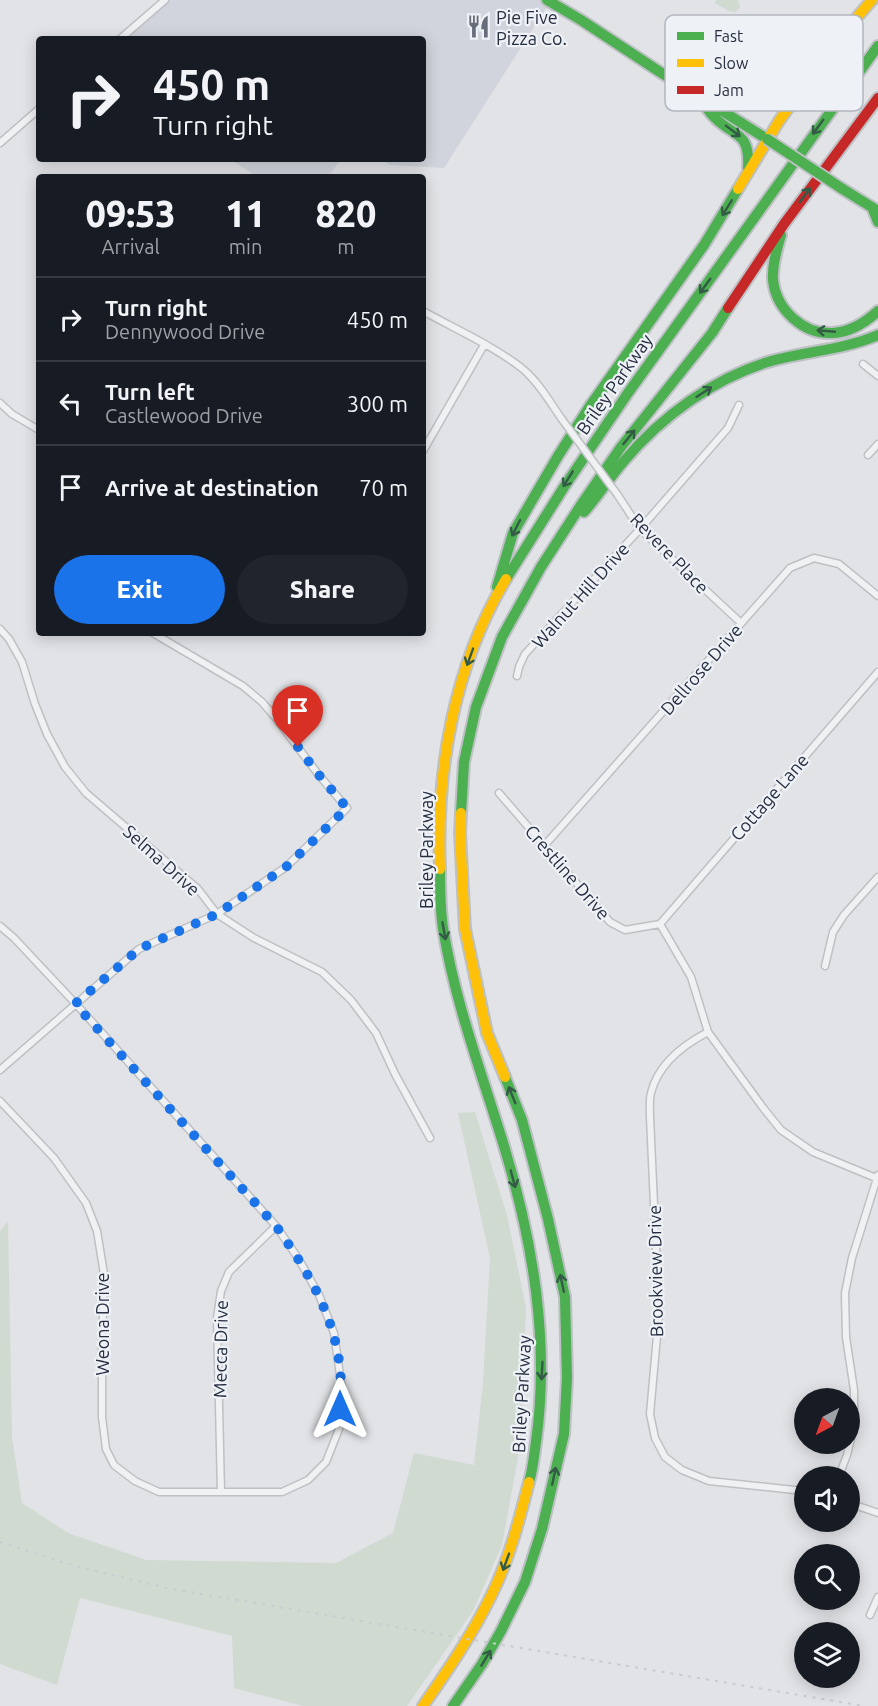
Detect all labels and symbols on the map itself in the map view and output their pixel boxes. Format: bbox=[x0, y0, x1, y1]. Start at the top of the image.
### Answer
place label: Pie Five Pizza Co. bbox=[496, 7, 567, 48]
restaurant icon: Pie Five Pizza Co. bbox=[465, 14, 491, 40]
legend bbox=[665, 15, 863, 111]
text: Fast bbox=[714, 27, 744, 45]
text: Slow bbox=[714, 54, 749, 72]
text: Jam bbox=[714, 81, 744, 99]
one-way arrow bbox=[812, 118, 824, 134]
one-way arrow bbox=[724, 125, 740, 137]
one-way arrow bbox=[799, 187, 812, 203]
one-way arrow bbox=[720, 199, 733, 216]
one-way arrow bbox=[699, 277, 711, 293]
one-way arrow bbox=[817, 325, 836, 336]
street label: Briley Parkway bbox=[572, 330, 656, 438]
one-way arrow bbox=[695, 386, 712, 398]
one-way arrow bbox=[622, 430, 636, 445]
one-way arrow bbox=[562, 470, 574, 487]
street label: Revere Place bbox=[627, 509, 713, 597]
one-way arrow bbox=[510, 519, 521, 537]
street label: Walnut Hill Drive bbox=[527, 538, 633, 652]
street label: Dellrose Drive bbox=[656, 619, 746, 719]
one-way arrow bbox=[464, 647, 475, 665]
pin bbox=[272, 685, 323, 747]
street label: Cottage Lane bbox=[726, 750, 812, 844]
street label: Briley Parkway bbox=[416, 791, 436, 909]
street label: Selma Drive bbox=[120, 821, 204, 899]
street label: Crestline Drive bbox=[522, 821, 614, 923]
one-way arrow bbox=[439, 921, 450, 940]
one-way arrow bbox=[505, 1086, 516, 1105]
one-way arrow bbox=[508, 1169, 519, 1188]
street label: Brookview Drive bbox=[644, 1205, 666, 1337]
street label: Weona Drive bbox=[92, 1272, 112, 1376]
one-way arrow bbox=[556, 1274, 567, 1293]
street label: Mecca Drive bbox=[209, 1300, 231, 1398]
street label: Briley Parkway bbox=[508, 1334, 534, 1453]
one-way arrow bbox=[536, 1361, 547, 1381]
position arrow bbox=[308, 1377, 372, 1441]
north arrow bbox=[794, 1388, 860, 1454]
one-way arrow bbox=[549, 1467, 561, 1486]
one-way arrow bbox=[500, 1552, 511, 1571]
one-way arrow bbox=[480, 1650, 492, 1667]

